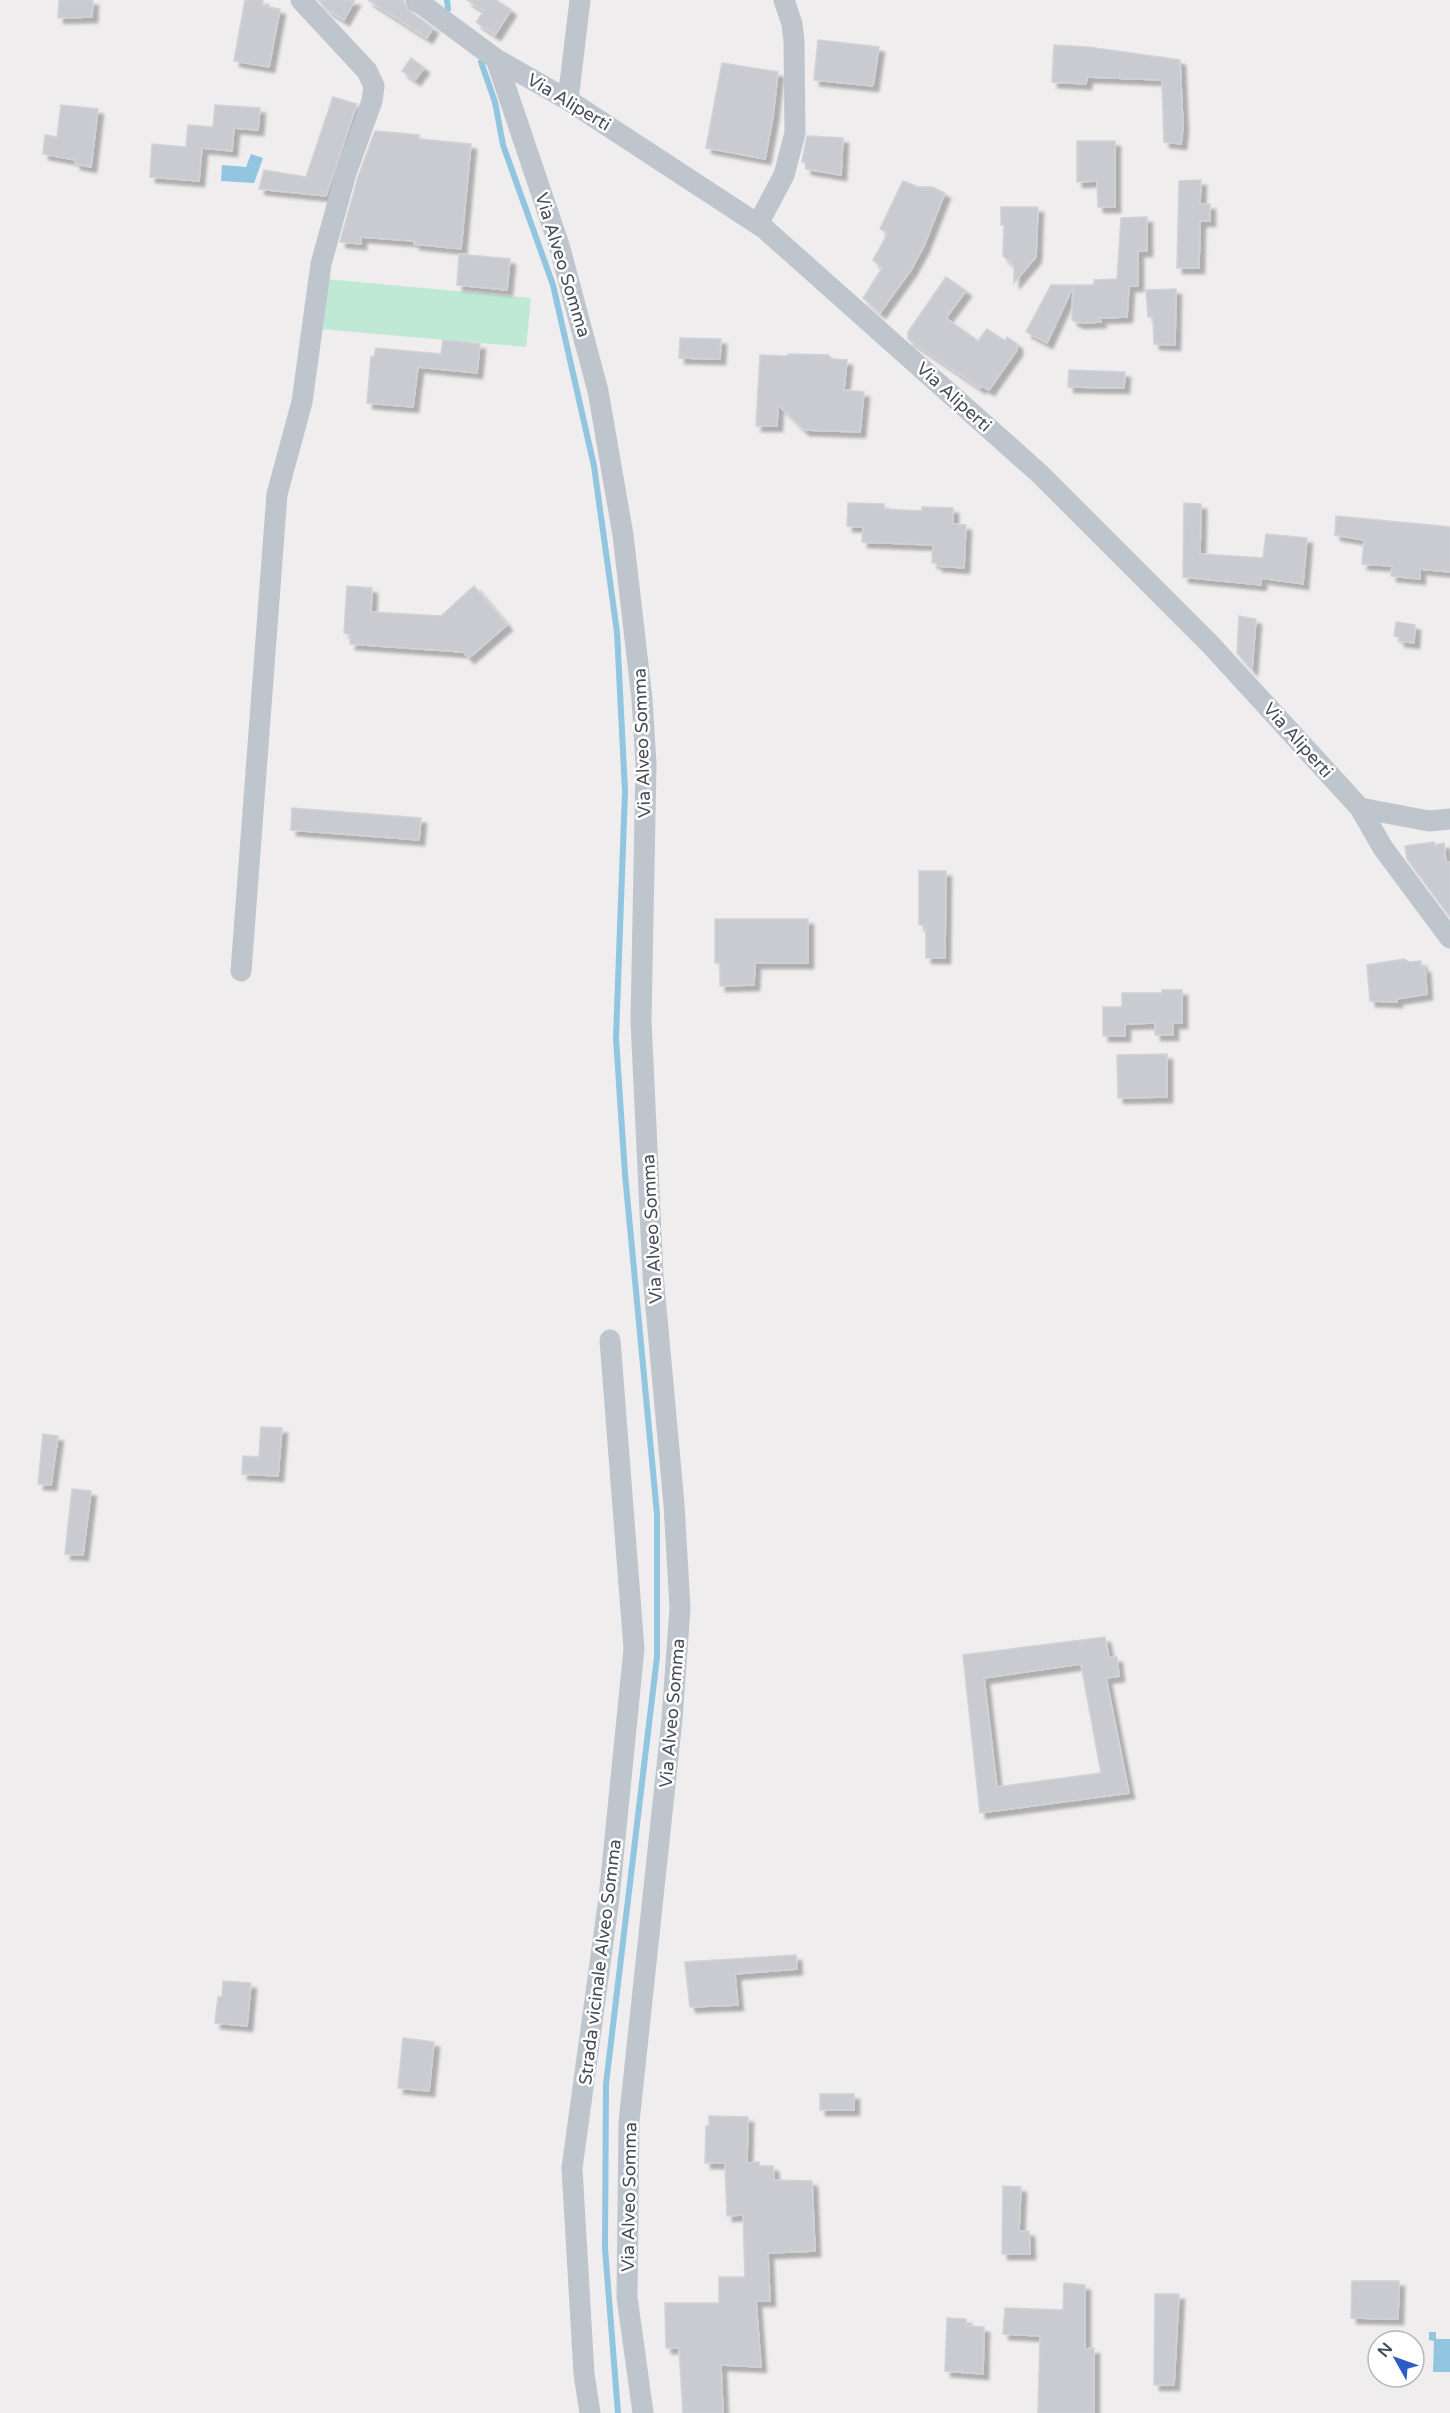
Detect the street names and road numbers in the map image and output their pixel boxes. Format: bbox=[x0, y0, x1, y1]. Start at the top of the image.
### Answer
street label: Via Aliperti bbox=[523, 68, 615, 136]
street label: Via Alveo Somma bbox=[531, 190, 595, 340]
street label: Via Aliperti bbox=[912, 357, 996, 437]
street label: Via Alveo Somma bbox=[628, 668, 656, 818]
street label: Via Aliperti bbox=[1258, 698, 1338, 782]
street label: Via Alveo Somma bbox=[637, 1154, 667, 1304]
street label: Via Alveo Somma bbox=[655, 1637, 689, 1789]
street label: Strada vicinale Alveo Somma bbox=[574, 1838, 626, 2086]
street label: Via Alveo Somma bbox=[617, 2122, 641, 2272]

